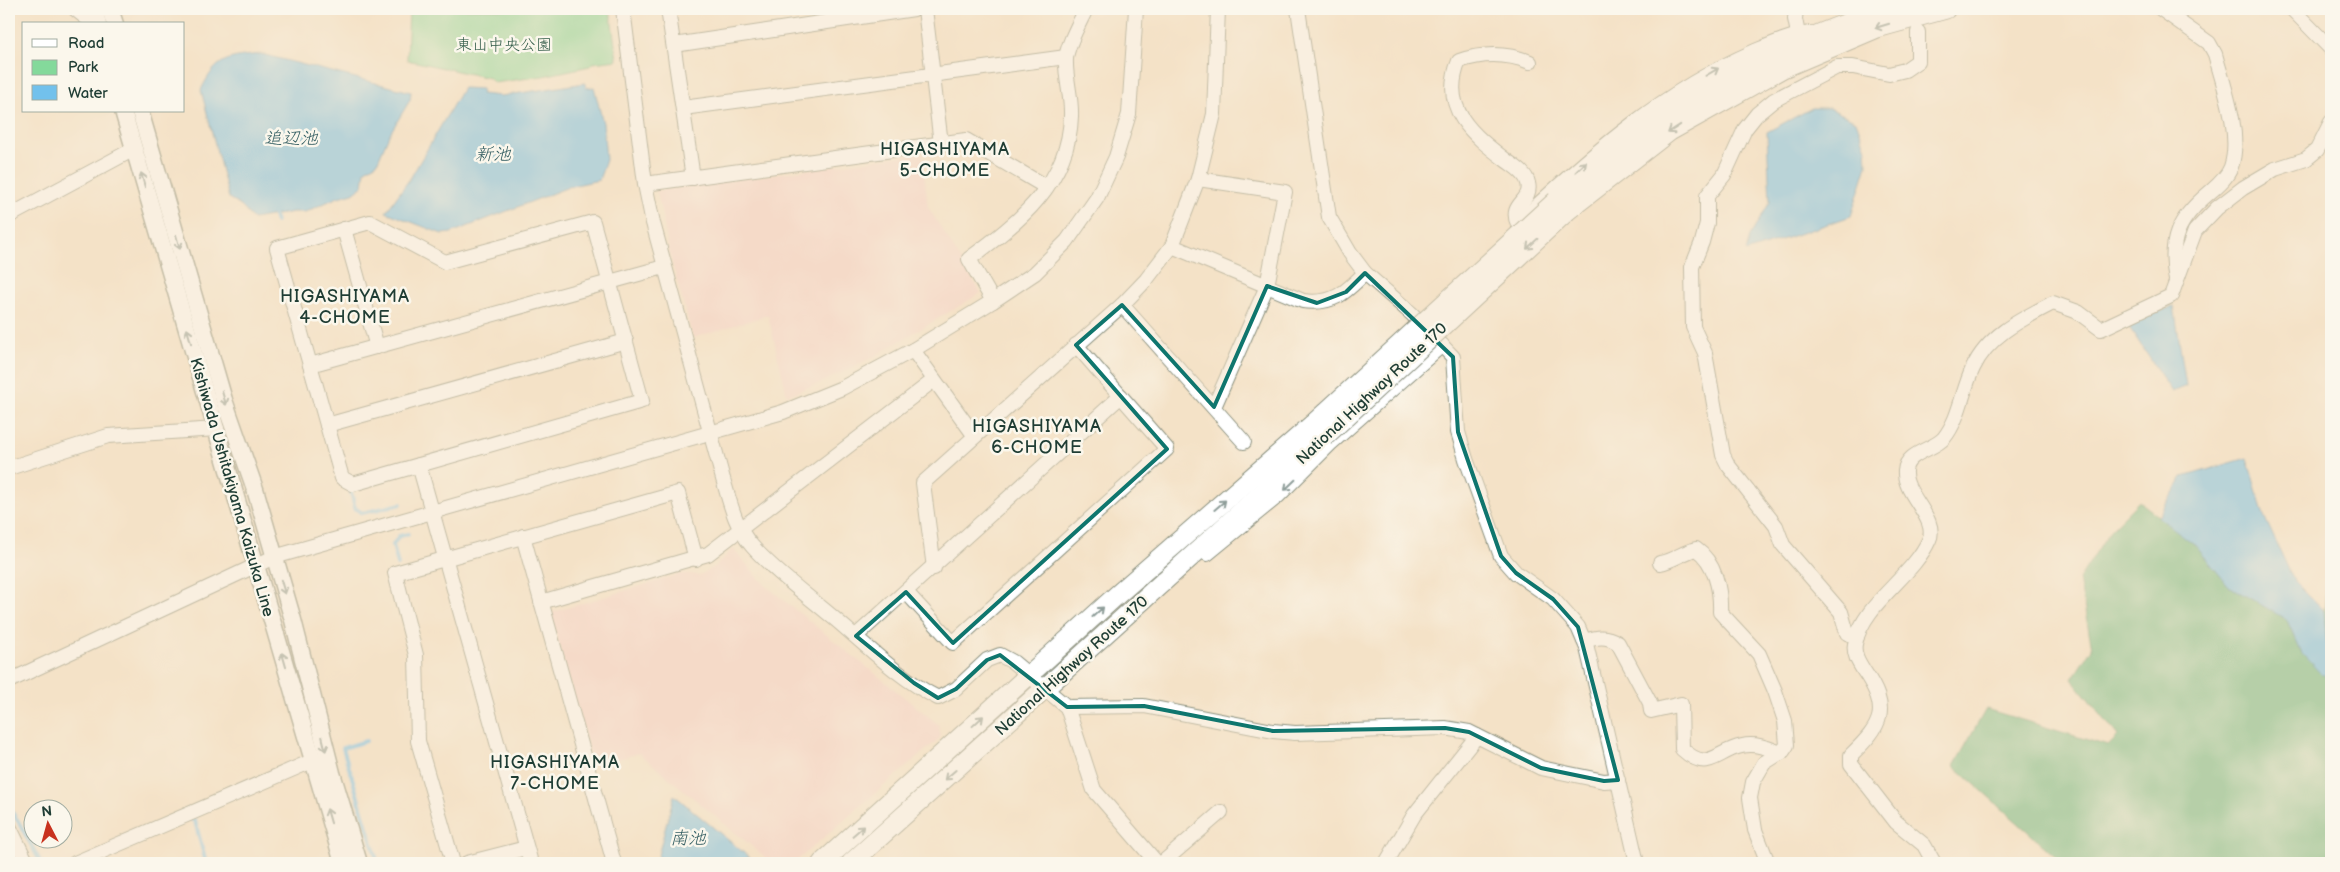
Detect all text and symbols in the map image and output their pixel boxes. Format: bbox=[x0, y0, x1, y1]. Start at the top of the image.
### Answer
legend bbox=[22, 22, 185, 112]
one-way arrow bbox=[1874, 22, 1890, 32]
text: Road bbox=[68, 34, 104, 53]
park label: 東山中央公園 bbox=[456, 36, 552, 55]
text: Park bbox=[68, 58, 99, 77]
one-way arrow bbox=[1705, 67, 1719, 77]
text: Water bbox=[68, 84, 108, 103]
one-way arrow bbox=[1667, 124, 1681, 134]
water label: 追辺池 bbox=[264, 128, 319, 149]
district label: HIGASHIYAMA 5-CHOME bbox=[880, 139, 1010, 181]
water label: 新池 bbox=[475, 144, 512, 165]
one-way arrow bbox=[1574, 161, 1587, 173]
one-way arrow bbox=[138, 173, 148, 189]
one-way arrow bbox=[174, 234, 184, 250]
one-way arrow bbox=[1525, 238, 1538, 250]
district label: HIGASHIYAMA 4-CHOME bbox=[280, 286, 410, 328]
street label: National Highway Route 170 bbox=[1293, 319, 1451, 469]
one-way arrow bbox=[184, 329, 194, 345]
street label: Kishiwada Ushitakiyama Kaizuka Line bbox=[185, 356, 278, 620]
one-way arrow bbox=[219, 390, 229, 406]
district label: HIGASHIYAMA 6-CHOME bbox=[972, 416, 1102, 458]
one-way arrow bbox=[1284, 479, 1296, 491]
one-way arrow bbox=[1214, 499, 1227, 510]
one-way arrow bbox=[278, 578, 288, 594]
street label: National Highway Route 170 bbox=[992, 592, 1152, 740]
one-way arrow bbox=[1091, 607, 1104, 618]
one-way arrow bbox=[278, 653, 288, 669]
one-way arrow bbox=[971, 715, 984, 727]
one-way arrow bbox=[320, 735, 329, 751]
district label: HIGASHIYAMA 7-CHOME bbox=[490, 752, 620, 794]
one-way arrow bbox=[943, 769, 956, 781]
north arrow bbox=[22, 800, 72, 850]
text: N bbox=[41, 803, 53, 821]
one-way arrow bbox=[323, 809, 333, 825]
one-way arrow bbox=[851, 825, 864, 837]
water label: 南池 bbox=[670, 828, 707, 849]

